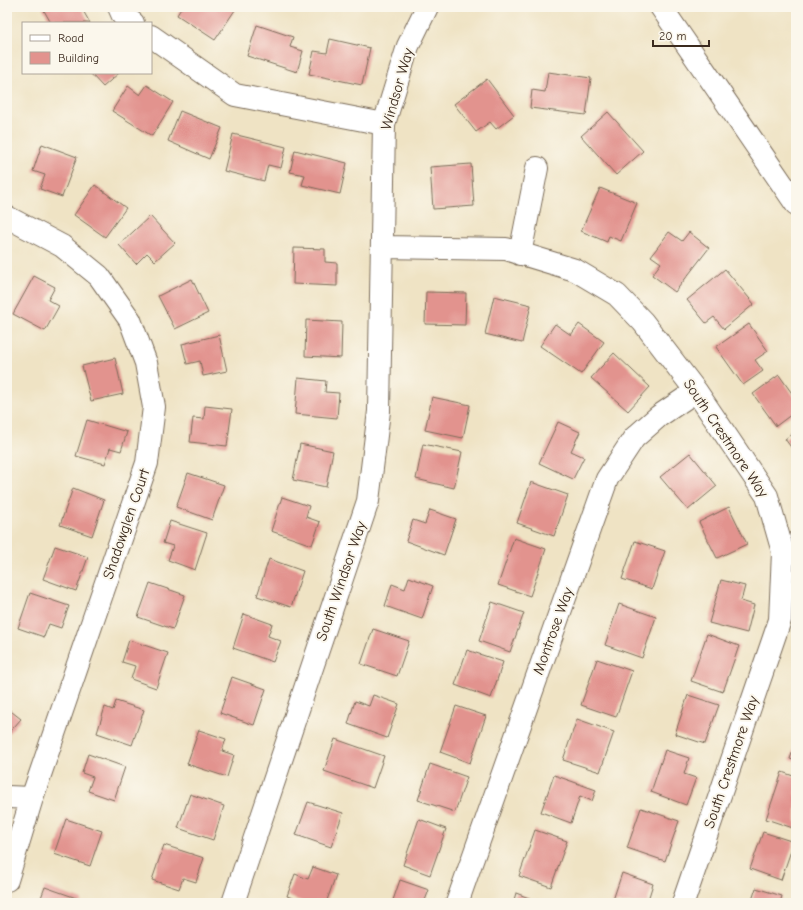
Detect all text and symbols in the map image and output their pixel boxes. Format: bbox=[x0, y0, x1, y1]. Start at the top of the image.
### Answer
legend bbox=[22, 22, 152, 74]
scale bar bbox=[653, 22, 709, 48]
text: 20 m bbox=[659, 29, 687, 43]
text: Road bbox=[58, 31, 84, 45]
street label: Windsor Way bbox=[377, 46, 417, 132]
text: Building bbox=[58, 51, 99, 65]
street label: South Crestmore Way bbox=[680, 375, 773, 501]
street label: Shadowglen Court bbox=[99, 466, 154, 582]
street label: South Windsor Way bbox=[312, 519, 370, 643]
street label: Montrose Way bbox=[529, 585, 577, 677]
street label: South Crestmore Way bbox=[700, 693, 762, 831]

